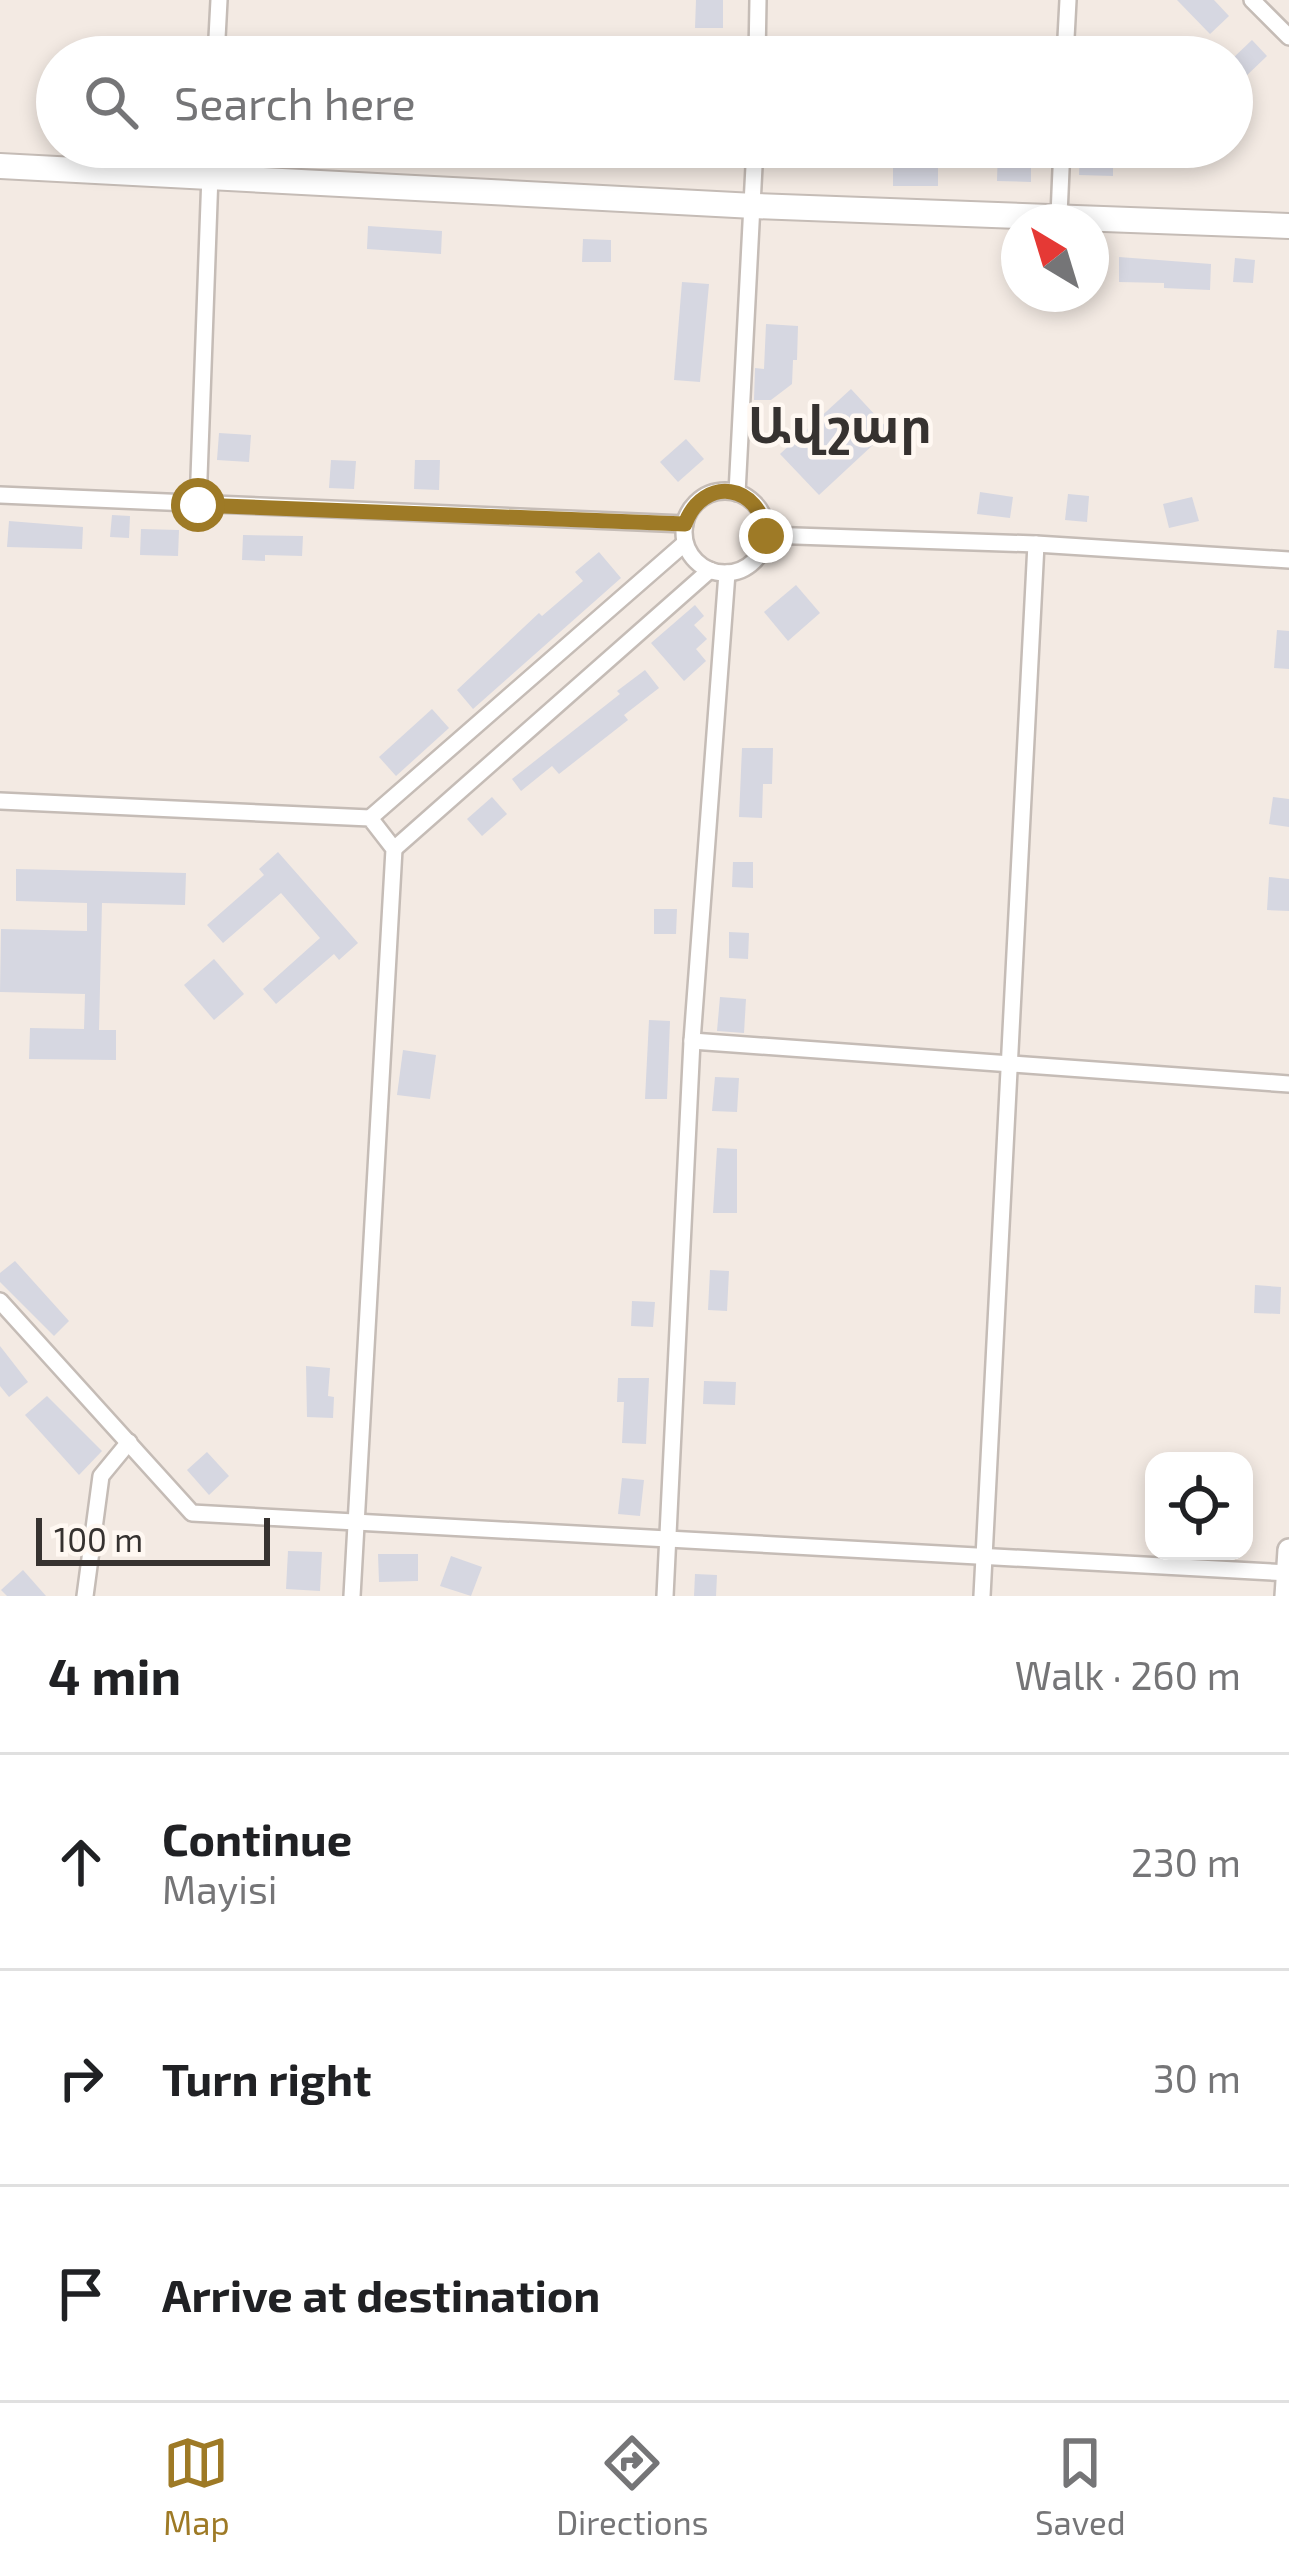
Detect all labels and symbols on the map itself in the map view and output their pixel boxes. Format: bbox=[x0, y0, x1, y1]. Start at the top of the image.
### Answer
north arrow bbox=[1001, 204, 1109, 312]
district label: Ավշար bbox=[748, 392, 932, 455]
route start bbox=[171, 478, 225, 532]
route end bbox=[739, 509, 793, 563]
scale bar bbox=[36, 1512, 270, 1565]

